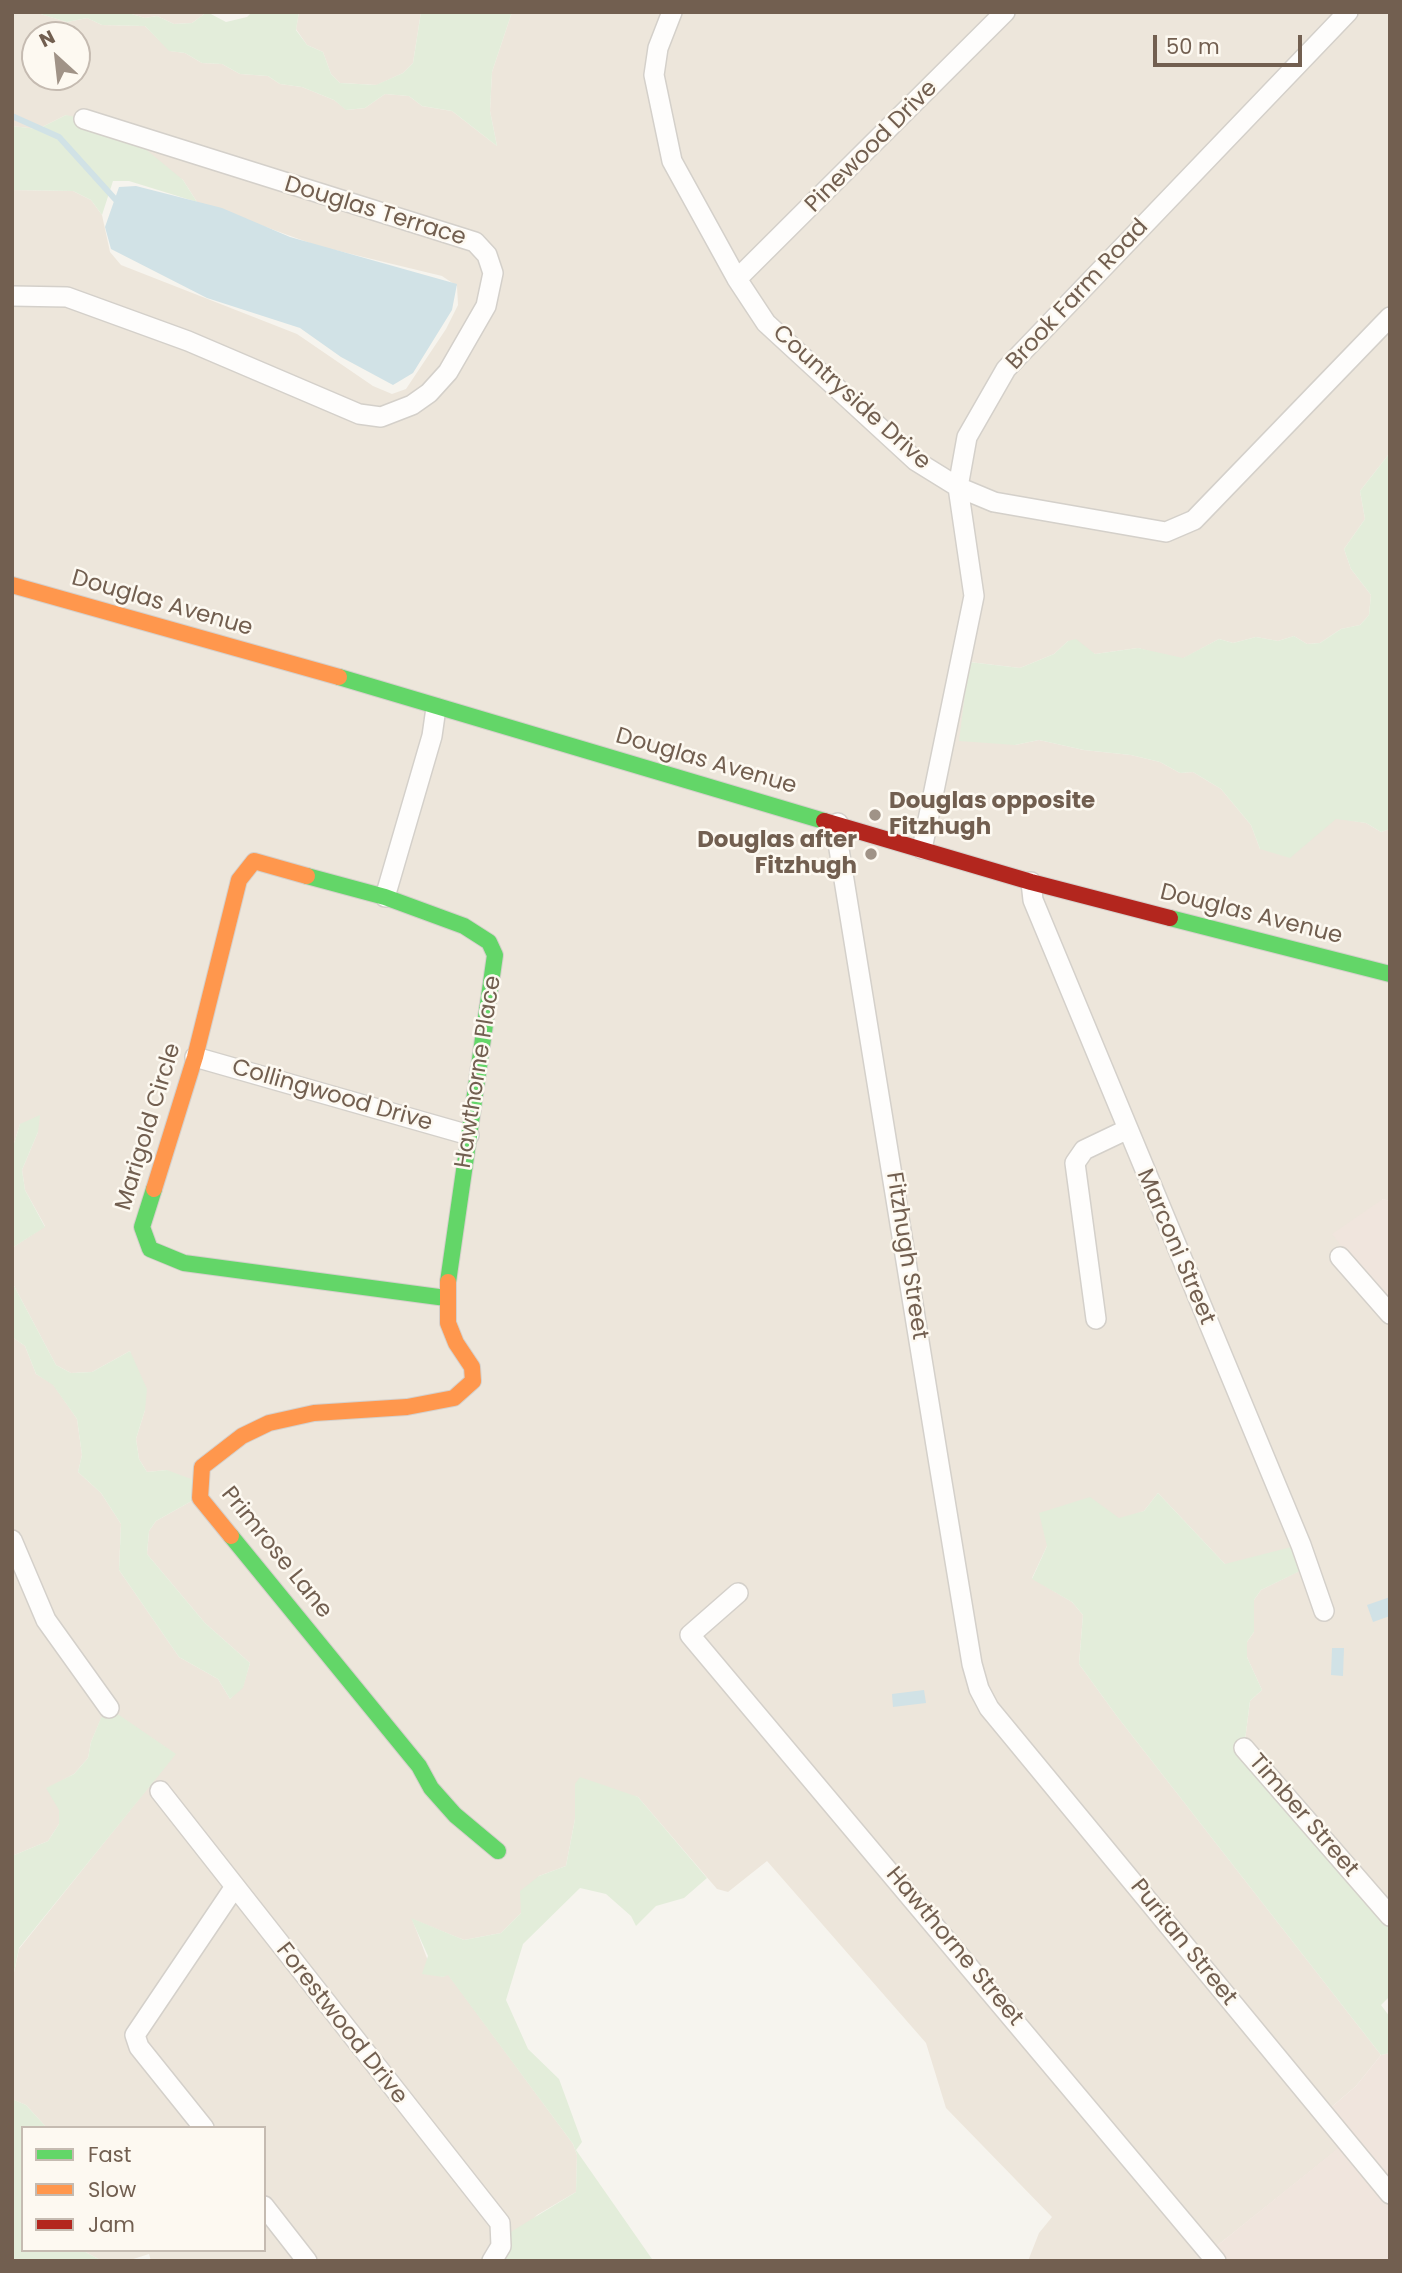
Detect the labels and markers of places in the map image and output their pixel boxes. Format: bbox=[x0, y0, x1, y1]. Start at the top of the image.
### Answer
place label: Douglas opposite Fitzhugh bbox=[889, 788, 1095, 842]
marker: Douglas opposite Fitzhugh bbox=[867, 807, 883, 823]
place label: Douglas after Fitzhugh bbox=[697, 827, 857, 881]
marker: Douglas after Fitzhugh bbox=[863, 846, 879, 862]

